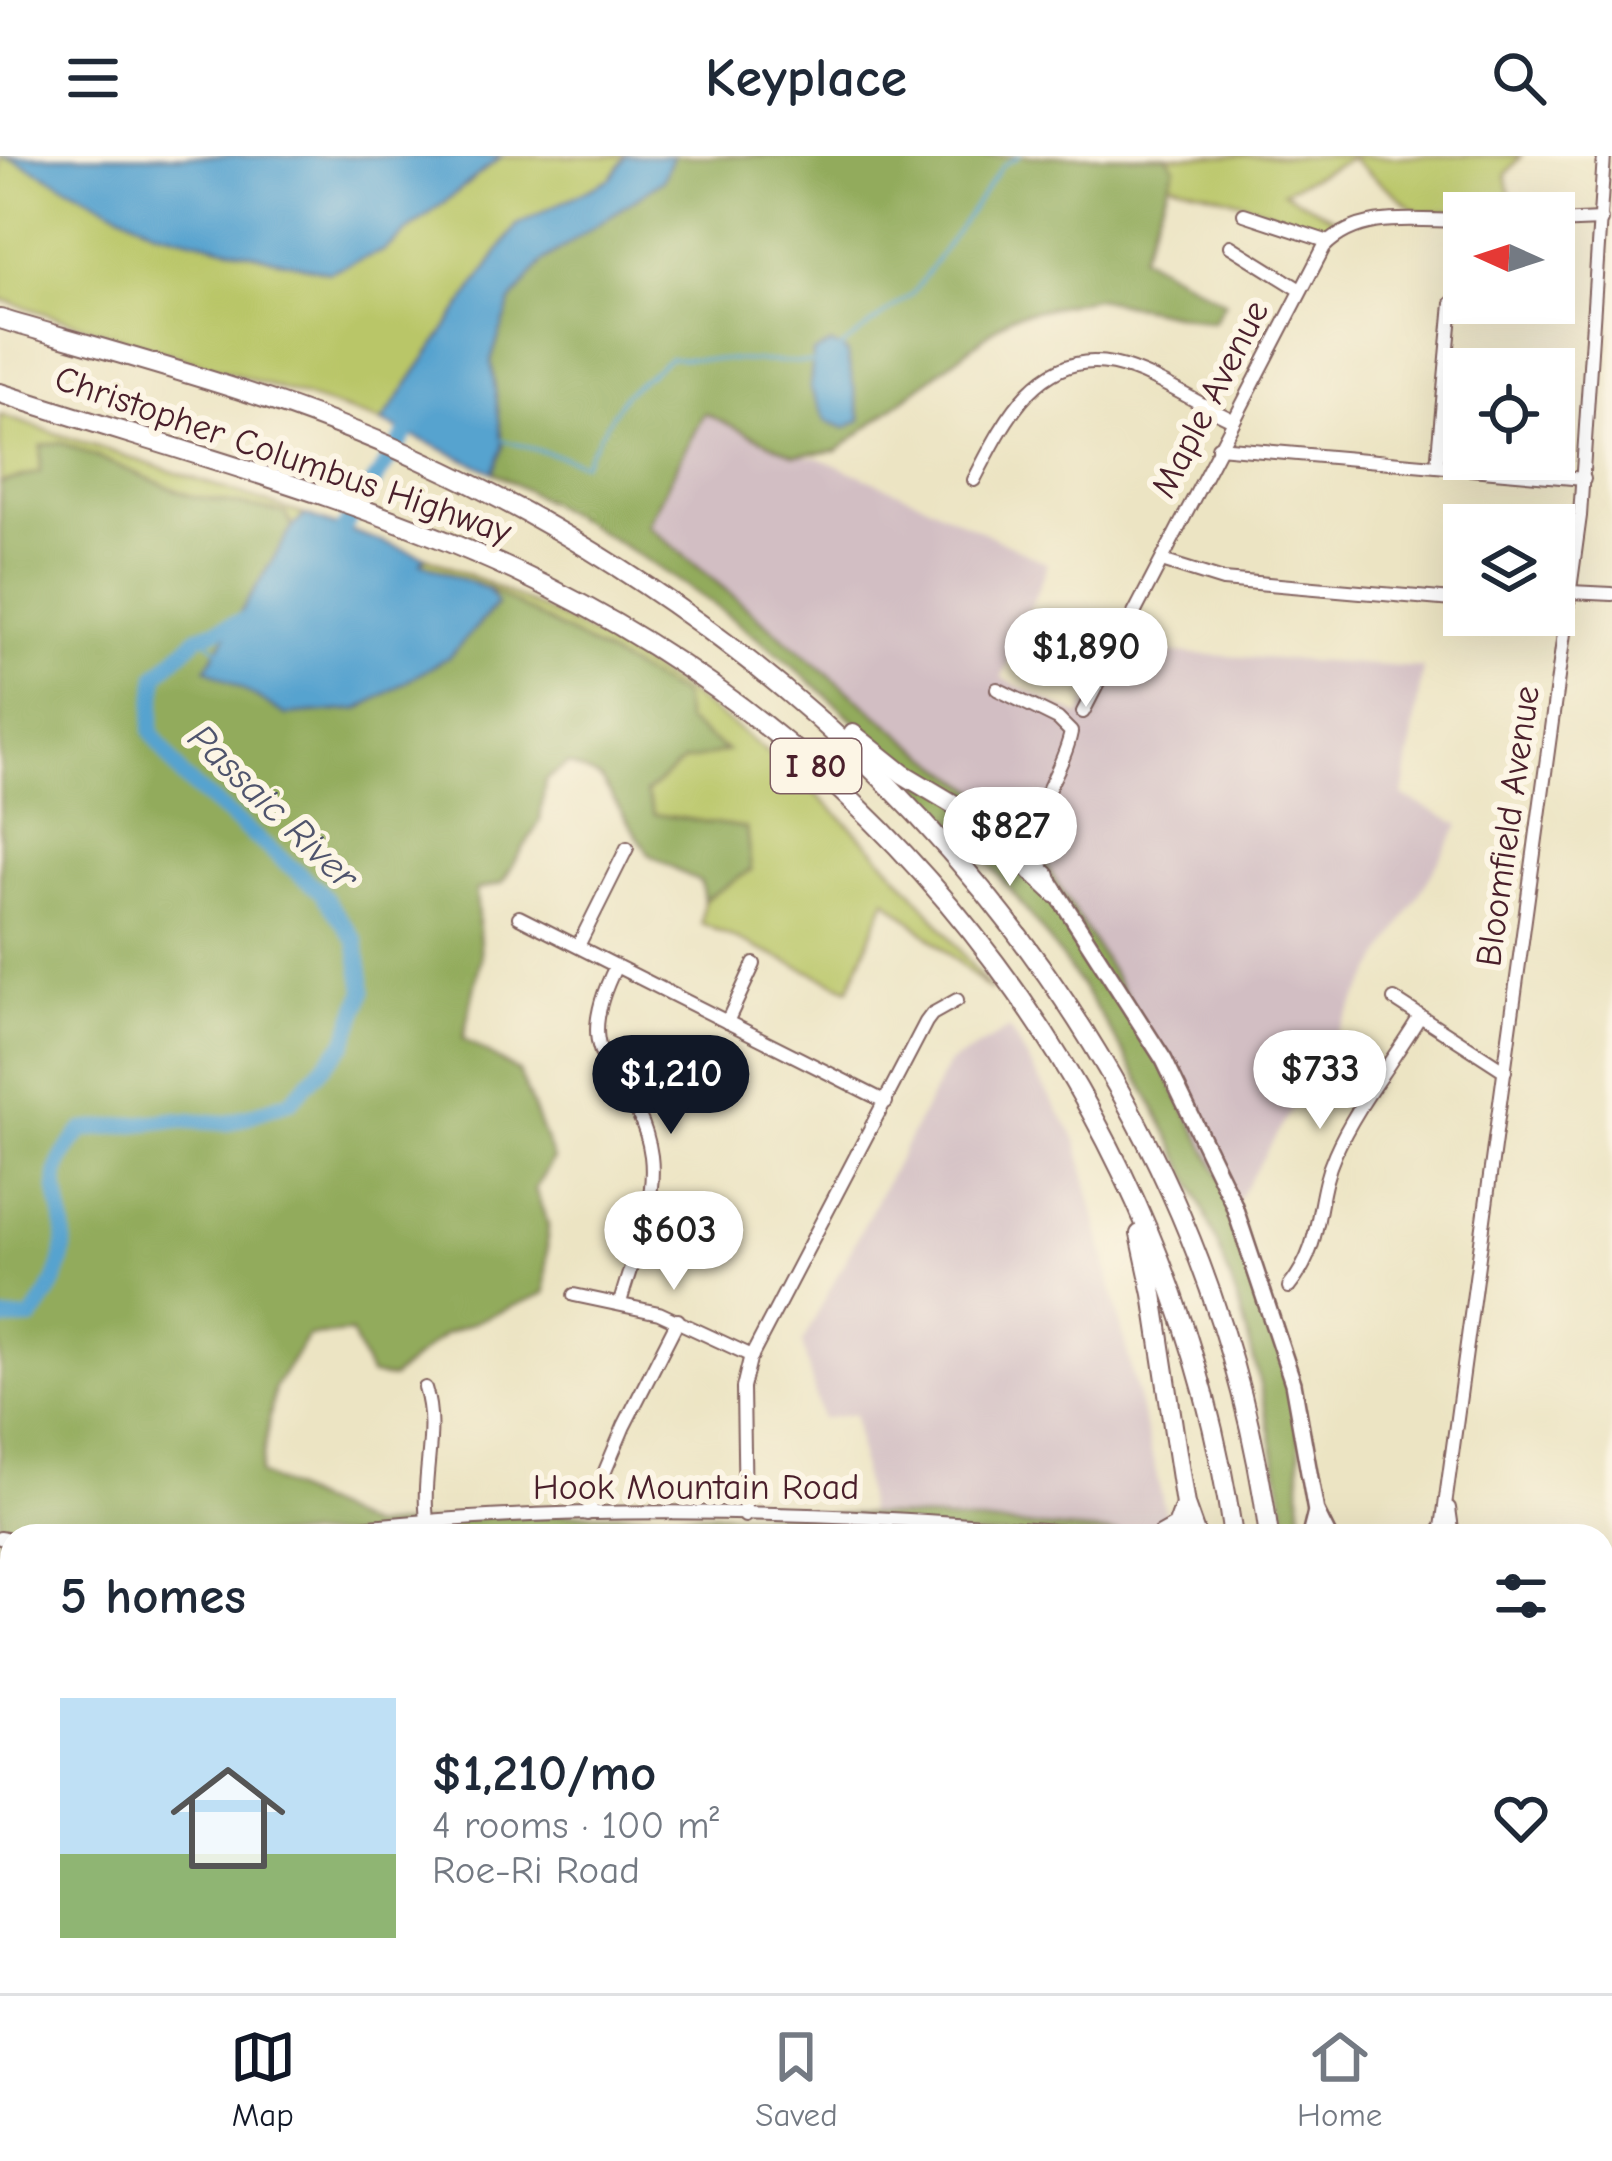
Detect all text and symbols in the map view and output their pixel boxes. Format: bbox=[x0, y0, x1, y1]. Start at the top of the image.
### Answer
icon: menu bbox=[60, 45, 126, 111]
icon: search bbox=[1486, 45, 1552, 111]
text: Keyplace bbox=[705, 47, 907, 110]
north arrow bbox=[1443, 192, 1575, 324]
map controls bbox=[1443, 192, 1575, 636]
street label: Maple Avenue bbox=[1143, 294, 1277, 504]
button: locate bbox=[1443, 348, 1575, 480]
street label: Christopher Columbus Highway bbox=[49, 357, 517, 553]
button: layers bbox=[1443, 504, 1575, 636]
pin: $1,890 bbox=[988, 608, 1184, 710]
text: $1,890 bbox=[1032, 624, 1140, 669]
street label: Bloomfield Avenue bbox=[1468, 683, 1548, 969]
water label: Passaic River bbox=[179, 715, 368, 900]
road number: I 80 bbox=[771, 739, 861, 793]
pin: $827 bbox=[939, 787, 1081, 889]
text: $827 bbox=[970, 803, 1050, 848]
pin: $733 bbox=[1249, 1030, 1391, 1132]
pin: $1,210 bbox=[573, 1035, 769, 1137]
text: $733 bbox=[1280, 1046, 1360, 1091]
text: $1,210 bbox=[619, 1051, 723, 1096]
pin: $603 bbox=[603, 1191, 745, 1293]
text: $603 bbox=[631, 1207, 717, 1252]
street label: Hook Mountain Road bbox=[533, 1467, 859, 1508]
icon: filters bbox=[1488, 1563, 1554, 1629]
text: 5 homes bbox=[60, 1567, 246, 1626]
text: $1,210/mo bbox=[432, 1744, 656, 1803]
icon: home bbox=[156, 1746, 300, 1890]
icon: heart bbox=[1488, 1785, 1554, 1851]
text: 4 rooms · 100 m² bbox=[432, 1803, 719, 1848]
text: Roe-Ri Road bbox=[432, 1848, 640, 1893]
tab: Map bbox=[230, 2024, 296, 2134]
tab: Saved bbox=[755, 2024, 838, 2134]
tab: Home bbox=[1297, 2024, 1382, 2134]

